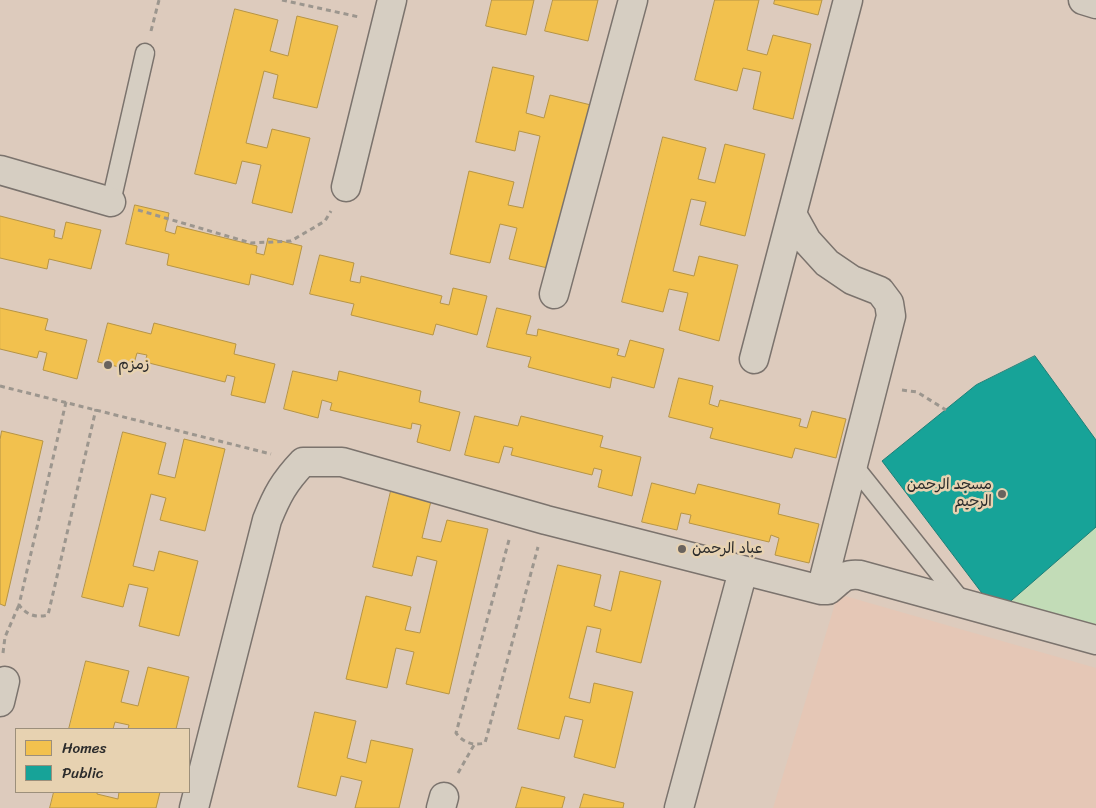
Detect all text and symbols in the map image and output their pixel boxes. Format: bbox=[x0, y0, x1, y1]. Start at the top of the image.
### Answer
place label: زمزم bbox=[118, 356, 150, 374]
marker: زمزم bbox=[102, 359, 114, 371]
place label: مسجد الرحمن الرحيم bbox=[907, 476, 992, 511]
marker: مسجد الرحمن الرحيم bbox=[996, 488, 1008, 500]
place label: عباد الرحمن bbox=[692, 540, 763, 558]
marker: عباد الرحمن bbox=[676, 543, 688, 555]
legend bbox=[15, 728, 190, 793]
text: Homes bbox=[62, 735, 106, 761]
text: Public bbox=[62, 760, 103, 786]

